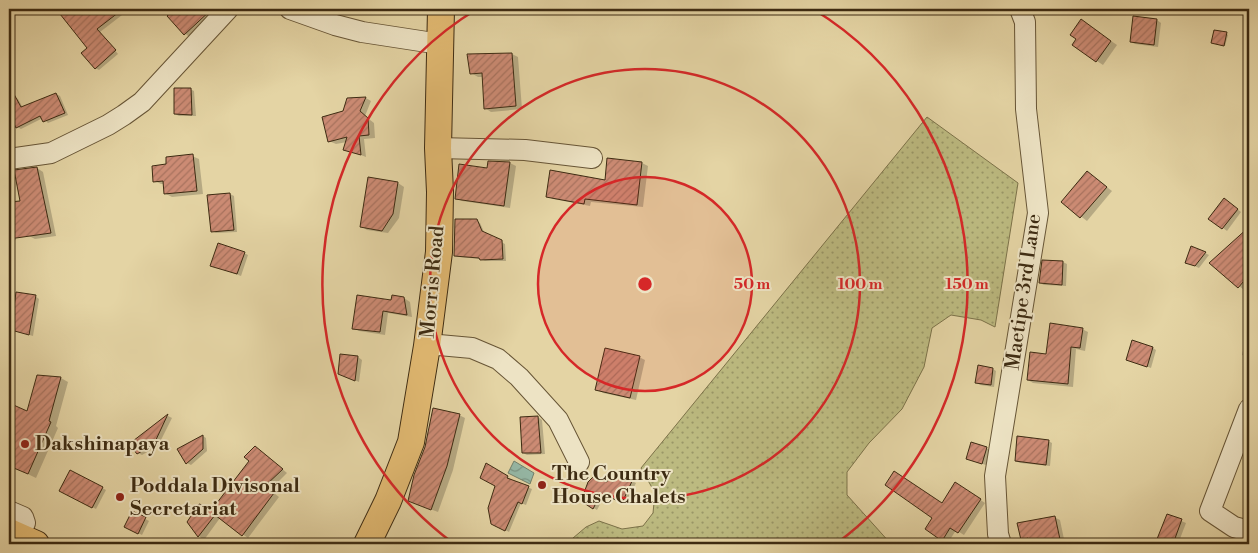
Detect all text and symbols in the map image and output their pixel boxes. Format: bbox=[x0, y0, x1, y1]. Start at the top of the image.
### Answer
street label: Maetipe 3rd Lane bbox=[1001, 212, 1047, 372]
street label: Morris Road bbox=[416, 224, 450, 339]
centre of rings bbox=[636, 275, 654, 293]
text: 50 m bbox=[734, 275, 770, 294]
text: 100 m bbox=[838, 275, 883, 294]
text: 150 m bbox=[945, 275, 989, 294]
place label: Dakshinapaya bbox=[35, 432, 169, 457]
marker: Dakshinapaya bbox=[19, 438, 31, 450]
place label: The Country House Chalets bbox=[552, 462, 685, 510]
place label: Poddala Divisonal Secretariat bbox=[130, 474, 300, 522]
marker: The Country House Chalets bbox=[536, 479, 548, 491]
marker: Poddala Divisonal Secretariat bbox=[114, 491, 126, 503]

